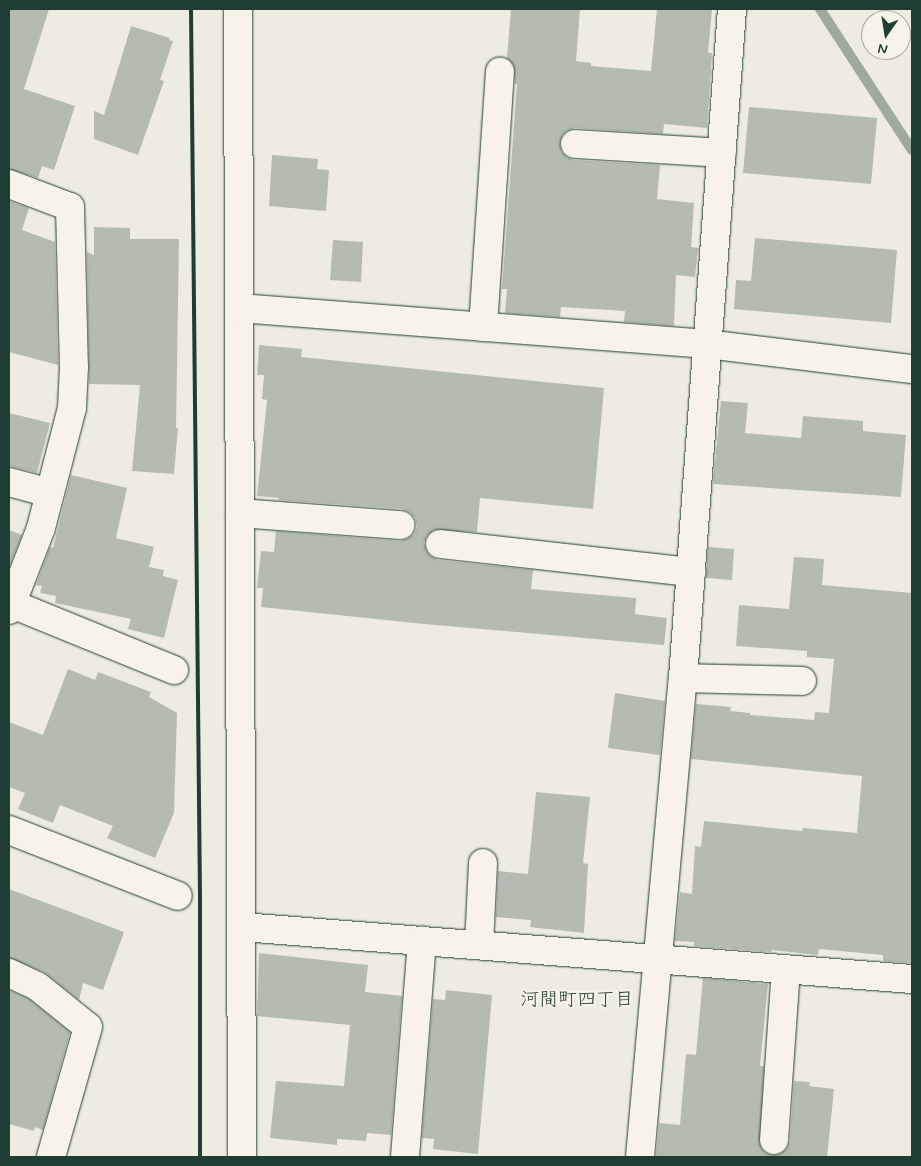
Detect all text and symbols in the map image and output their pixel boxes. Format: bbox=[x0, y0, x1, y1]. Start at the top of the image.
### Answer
north arrow bbox=[861, 10, 911, 60]
text: N bbox=[876, 39, 889, 58]
district label: 河間町四丁目 bbox=[520, 989, 634, 1011]

